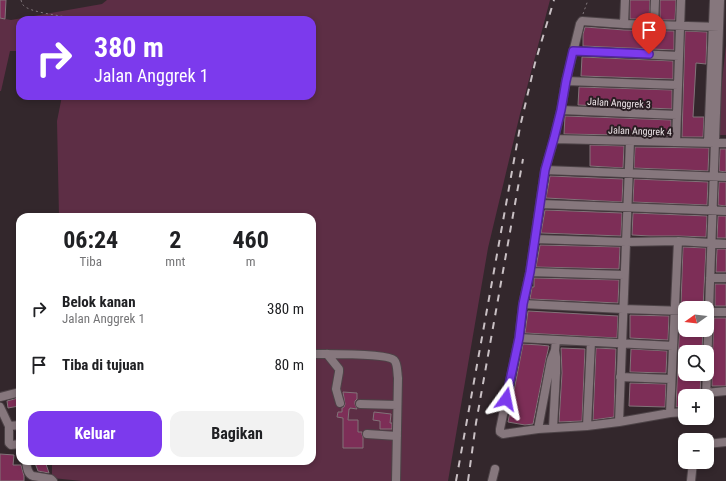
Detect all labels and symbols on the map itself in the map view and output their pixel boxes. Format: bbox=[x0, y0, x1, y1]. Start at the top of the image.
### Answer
pin bbox=[632, 13, 666, 54]
street label: Jalan Anggrek 3 bbox=[587, 96, 651, 110]
street label: Jalan Anggrek 4 bbox=[608, 124, 672, 138]
north arrow bbox=[678, 301, 714, 337]
position arrow bbox=[485, 378, 527, 420]

